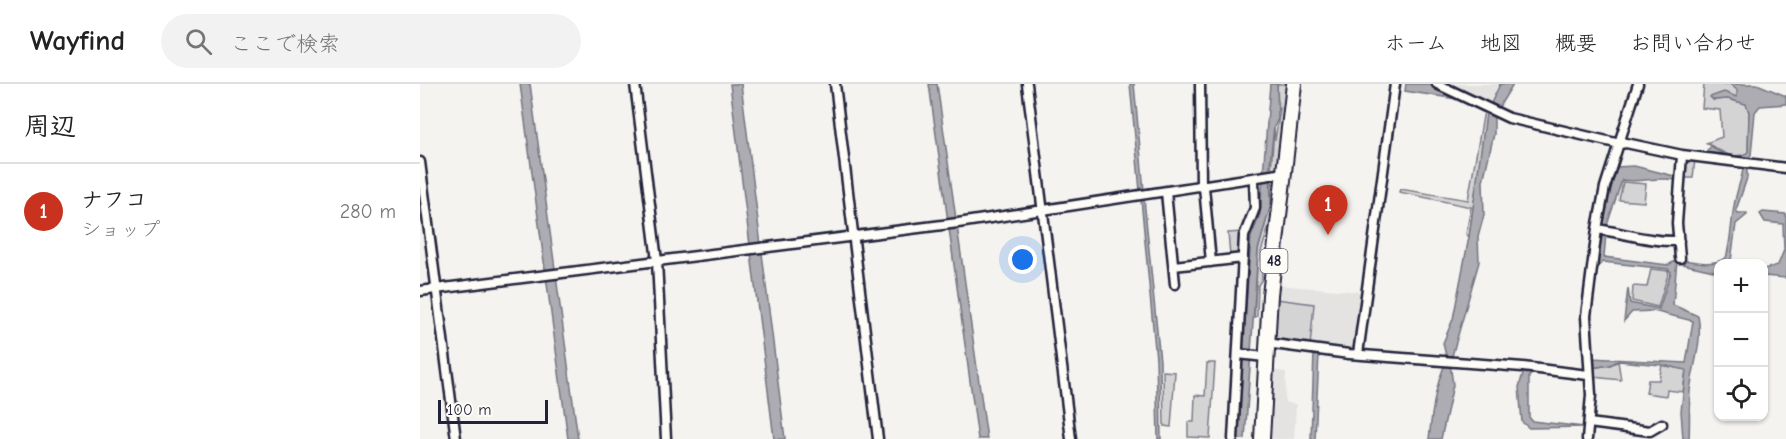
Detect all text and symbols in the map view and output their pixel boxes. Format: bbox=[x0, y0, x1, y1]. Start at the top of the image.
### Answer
search box bbox=[161, 14, 581, 68]
text: Wayfind bbox=[30, 25, 125, 57]
icon: search bbox=[182, 25, 215, 58]
text: ここで検索 bbox=[230, 31, 340, 57]
text: ホーム bbox=[1385, 31, 1447, 55]
text: 地図 bbox=[1480, 31, 1522, 55]
text: 概要 bbox=[1555, 31, 1597, 55]
text: お問い合わせ bbox=[1630, 31, 1756, 55]
text: 周辺 bbox=[24, 112, 76, 142]
pin: 1 bbox=[1308, 186, 1348, 235]
text: ナフコ bbox=[81, 187, 147, 213]
text: 1 bbox=[40, 200, 47, 223]
text: 280 m bbox=[340, 200, 396, 223]
text: ショップ bbox=[81, 218, 160, 241]
your location bbox=[1008, 245, 1037, 274]
road number: 48 bbox=[1260, 249, 1288, 273]
map controls bbox=[1714, 259, 1768, 421]
button: + bbox=[1714, 259, 1768, 313]
button: − bbox=[1714, 313, 1768, 367]
button: locate bbox=[1714, 367, 1768, 421]
scale bar bbox=[438, 397, 548, 424]
text: 100 m bbox=[447, 401, 491, 419]

